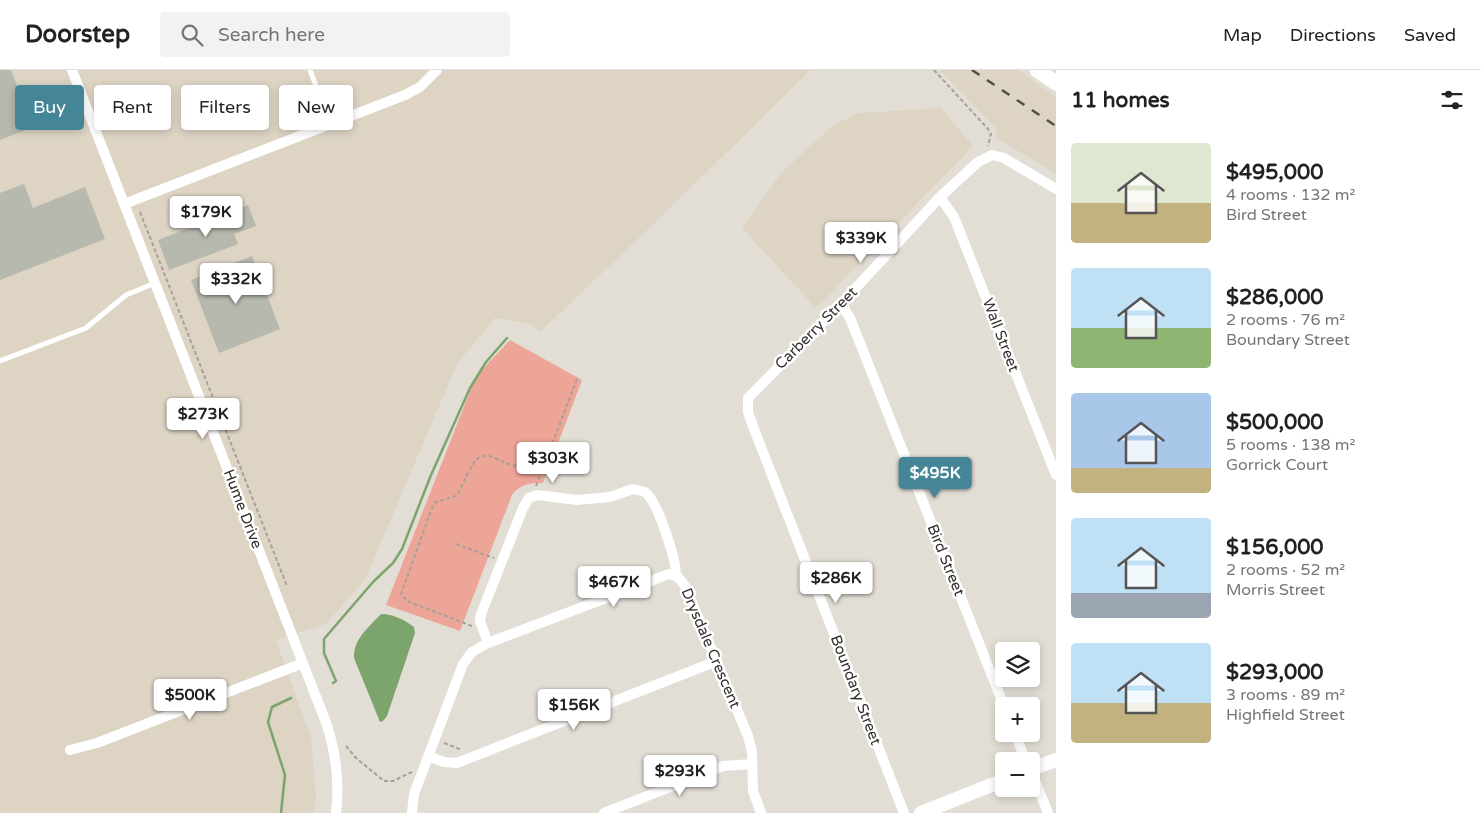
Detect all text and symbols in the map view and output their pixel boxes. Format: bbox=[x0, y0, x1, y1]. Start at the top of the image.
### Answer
search box bbox=[160, 12, 510, 57]
text: Doorstep bbox=[25, 20, 130, 49]
icon: search bbox=[178, 21, 206, 49]
text: Search here bbox=[218, 24, 325, 46]
text: Map bbox=[1223, 24, 1262, 46]
text: Directions bbox=[1290, 24, 1376, 46]
text: Saved bbox=[1404, 24, 1456, 46]
chip: Buy bbox=[15, 85, 84, 130]
chip: Rent bbox=[94, 85, 171, 130]
chip: Filters bbox=[181, 85, 269, 130]
chip: New bbox=[279, 85, 353, 130]
icon: filters bbox=[1438, 86, 1466, 114]
text: 11 homes bbox=[1071, 88, 1170, 113]
text: $495,000 bbox=[1226, 160, 1323, 185]
icon: home bbox=[1111, 163, 1171, 223]
text: 4 rooms · 132 m² bbox=[1226, 185, 1355, 205]
pin: $179K bbox=[171, 196, 241, 238]
text: $179K bbox=[181, 202, 231, 222]
text: Bird Street bbox=[1226, 205, 1307, 225]
pin: $339K bbox=[826, 222, 896, 264]
text: $339K bbox=[836, 228, 886, 248]
pin: $332K bbox=[201, 262, 271, 305]
text: $332K bbox=[211, 269, 261, 289]
street label: Carberry Street bbox=[771, 283, 861, 373]
text: $286,000 bbox=[1226, 285, 1324, 310]
icon: home bbox=[1111, 288, 1171, 348]
street label: Wall Street bbox=[979, 296, 1023, 375]
text: 2 rooms · 76 m² bbox=[1226, 310, 1345, 330]
text: Boundary Street bbox=[1226, 330, 1350, 350]
pin: $273K bbox=[168, 398, 238, 440]
text: $273K bbox=[178, 404, 228, 424]
text: $500,000 bbox=[1226, 410, 1324, 435]
icon: home bbox=[1111, 413, 1171, 473]
text: 5 rooms · 138 m² bbox=[1226, 435, 1355, 455]
pin: $303K bbox=[518, 442, 588, 484]
text: $303K bbox=[528, 448, 578, 468]
text: Gorrick Court bbox=[1226, 455, 1328, 475]
pin: $495K bbox=[900, 456, 970, 499]
text: $495K bbox=[910, 463, 960, 483]
street label: Hume Drive bbox=[220, 467, 266, 551]
street label: Bird Street bbox=[923, 522, 969, 599]
text: $156,000 bbox=[1226, 535, 1324, 560]
icon: home bbox=[1111, 538, 1171, 598]
text: 2 rooms · 52 m² bbox=[1226, 560, 1345, 580]
pin: $286K bbox=[801, 562, 871, 604]
pin: $467K bbox=[579, 566, 649, 608]
text: $286K bbox=[811, 568, 861, 588]
text: $467K bbox=[589, 572, 639, 592]
text: Morris Street bbox=[1226, 580, 1325, 600]
street label: Drysdale Crescent bbox=[678, 585, 745, 711]
street label: Boundary Street bbox=[827, 633, 885, 748]
map controls bbox=[995, 642, 1040, 797]
button: layers bbox=[995, 642, 1040, 687]
text: $293,000 bbox=[1226, 660, 1324, 685]
icon: home bbox=[1111, 663, 1171, 723]
pin: $500K bbox=[155, 678, 225, 721]
text: $500K bbox=[165, 685, 215, 705]
text: 3 rooms · 89 m² bbox=[1226, 685, 1345, 705]
pin: $156K bbox=[539, 688, 609, 731]
text: $156K bbox=[549, 695, 599, 715]
button: + bbox=[995, 697, 1040, 742]
text: Highfield Street bbox=[1226, 705, 1345, 725]
button: − bbox=[995, 752, 1040, 797]
pin: $293K bbox=[645, 754, 715, 797]
text: $293K bbox=[655, 761, 705, 781]

